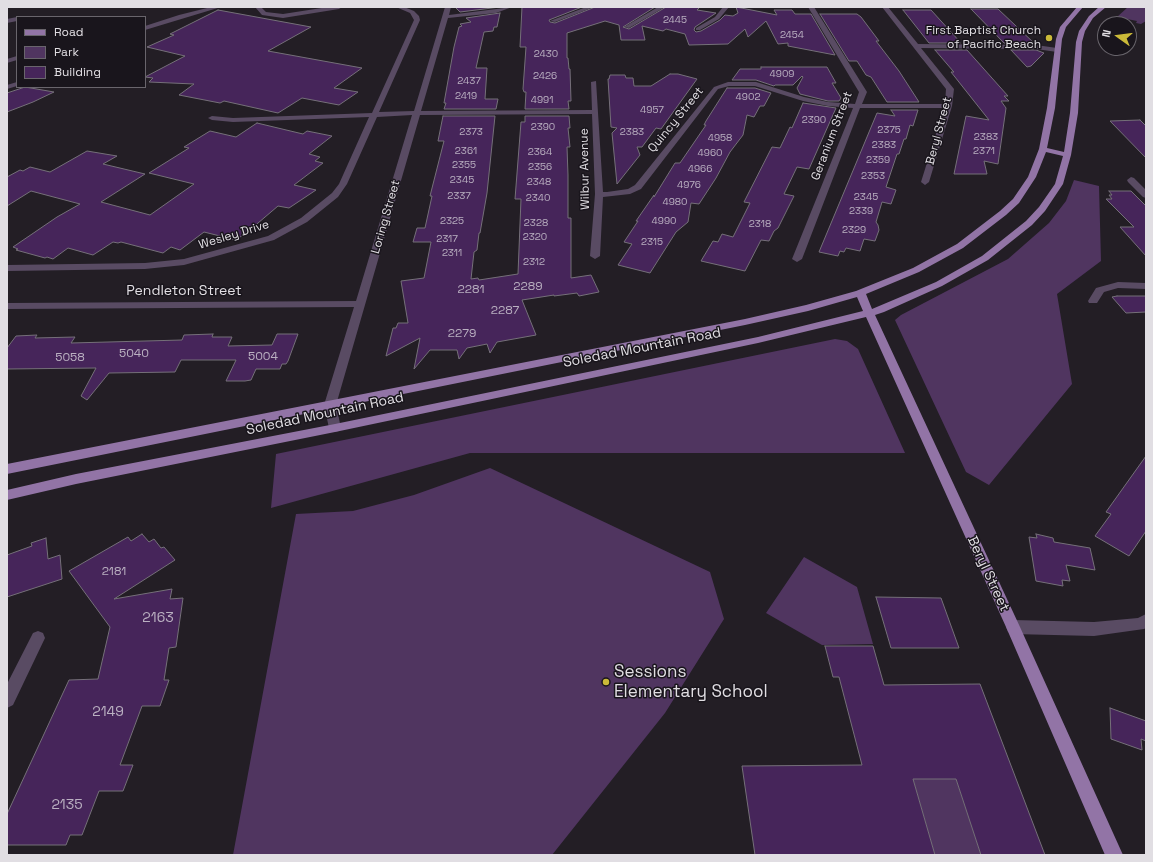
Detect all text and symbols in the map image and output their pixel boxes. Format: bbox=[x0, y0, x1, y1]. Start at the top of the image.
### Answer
house number: 2445 bbox=[663, 14, 687, 26]
legend bbox=[16, 16, 146, 88]
north arrow bbox=[1097, 16, 1137, 56]
text: Road bbox=[54, 24, 83, 40]
place label: First Baptist Church of Pacific Beach bbox=[926, 24, 1041, 52]
text: N bbox=[1099, 28, 1114, 39]
house number: 2454 bbox=[780, 29, 804, 41]
marker: First Baptist Church of Pacific Beach bbox=[1044, 33, 1054, 43]
text: Park bbox=[54, 44, 79, 60]
house number: 2430 bbox=[534, 48, 558, 60]
text: Building bbox=[54, 64, 101, 80]
house number: 4909 bbox=[770, 68, 794, 80]
house number: 2426 bbox=[533, 70, 557, 82]
house number: 2437 bbox=[457, 75, 481, 87]
street label: Quincy Street bbox=[645, 84, 707, 156]
house number: 2419 bbox=[455, 90, 477, 102]
street label: Geranium Street bbox=[808, 90, 856, 182]
house number: 4902 bbox=[736, 91, 760, 103]
house number: 4991 bbox=[531, 94, 553, 106]
street label: Beryl Street bbox=[923, 96, 955, 166]
house number: 4957 bbox=[640, 104, 664, 116]
house number: 2390 bbox=[802, 114, 826, 126]
house number: 2390 bbox=[531, 121, 555, 133]
house number: 2375 bbox=[877, 124, 901, 136]
house number: 2373 bbox=[459, 126, 483, 138]
house number: 2383 bbox=[620, 126, 644, 138]
street label: Wilbur Avenue bbox=[577, 128, 593, 210]
house number: 2383 bbox=[974, 131, 998, 143]
house number: 4958 bbox=[708, 132, 732, 144]
house number: 2383 bbox=[872, 139, 896, 151]
house number: 2361 bbox=[455, 145, 477, 157]
house number: 2371 bbox=[973, 145, 995, 157]
house number: 2364 bbox=[528, 146, 552, 158]
house number: 4960 bbox=[698, 147, 722, 159]
house number: 2359 bbox=[866, 154, 890, 166]
house number: 2355 bbox=[452, 159, 476, 171]
house number: 2356 bbox=[528, 161, 552, 173]
house number: 4966 bbox=[688, 163, 712, 175]
house number: 2353 bbox=[861, 170, 885, 182]
house number: 2345 bbox=[450, 174, 474, 186]
house number: 2348 bbox=[527, 176, 551, 188]
street label: Loring Street bbox=[369, 178, 403, 256]
house number: 4976 bbox=[677, 179, 701, 191]
house number: 2337 bbox=[447, 190, 471, 202]
house number: 2345 bbox=[854, 191, 878, 203]
house number: 2340 bbox=[526, 192, 550, 204]
house number: 4980 bbox=[662, 196, 688, 208]
house number: 2339 bbox=[849, 205, 873, 217]
house number: 2325 bbox=[440, 215, 464, 227]
house number: 4990 bbox=[652, 215, 676, 227]
street label: Wesley Drive bbox=[197, 217, 271, 253]
house number: 2328 bbox=[524, 217, 548, 229]
house number: 2318 bbox=[749, 218, 771, 230]
house number: 2329 bbox=[842, 224, 866, 236]
house number: 2320 bbox=[523, 231, 547, 243]
house number: 2317 bbox=[436, 233, 458, 245]
house number: 2315 bbox=[641, 236, 663, 248]
house number: 2311 bbox=[442, 247, 462, 259]
house number: 2312 bbox=[523, 256, 545, 268]
house number: 2289 bbox=[513, 280, 543, 294]
street label: Pendleton Street bbox=[126, 283, 242, 299]
house number: 2281 bbox=[458, 283, 484, 297]
house number: 2287 bbox=[491, 304, 519, 318]
street label: Soledad Mountain Road bbox=[562, 324, 722, 372]
house number: 2279 bbox=[448, 327, 476, 341]
house number: 5040 bbox=[119, 347, 149, 361]
house number: 5004 bbox=[248, 350, 278, 364]
house number: 5058 bbox=[55, 351, 85, 365]
street label: Soledad Mountain Road bbox=[245, 389, 405, 439]
street label: Beryl Street bbox=[963, 534, 1013, 614]
house number: 2181 bbox=[102, 565, 126, 579]
house number: 2163 bbox=[142, 610, 174, 626]
place label: Sessions Elementary School bbox=[614, 662, 768, 702]
marker: Sessions Elementary School bbox=[601, 677, 611, 687]
house number: 2149 bbox=[92, 704, 124, 720]
house number: 2135 bbox=[51, 797, 83, 813]

